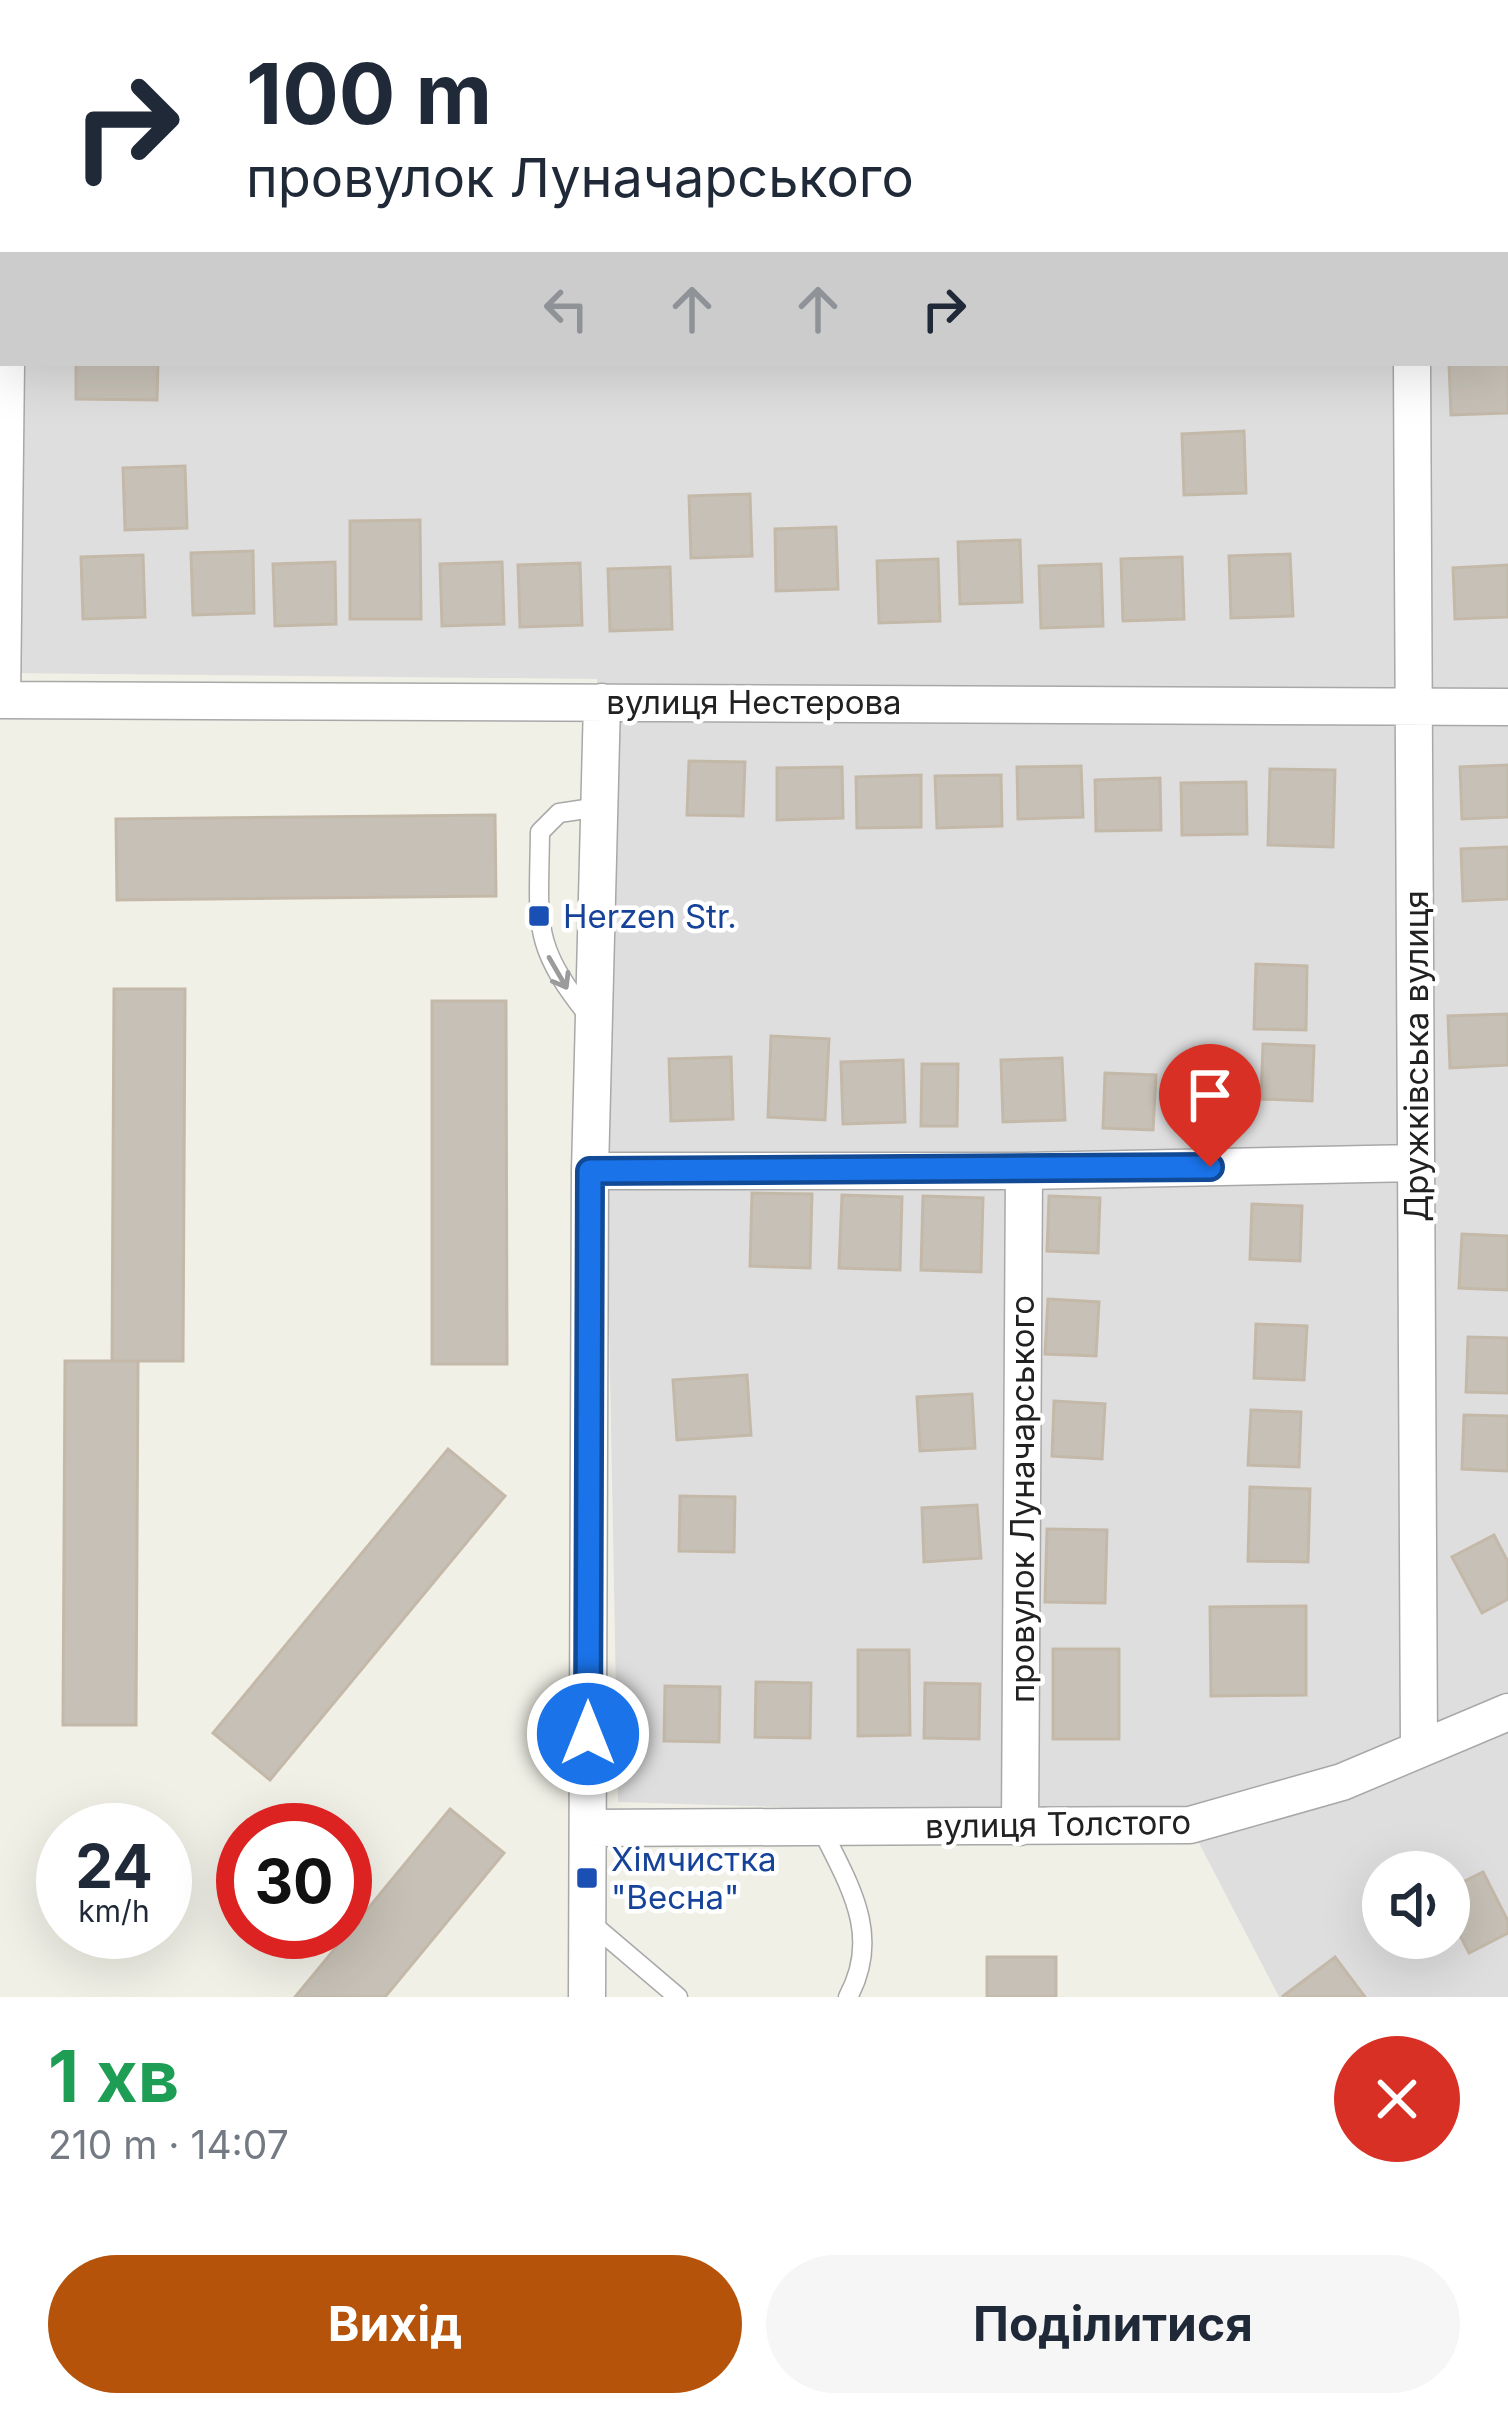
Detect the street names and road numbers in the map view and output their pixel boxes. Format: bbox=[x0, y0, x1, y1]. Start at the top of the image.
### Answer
street label: вулиця Нестерова bbox=[606, 682, 902, 722]
street label: Дружківська вулиця bbox=[1396, 890, 1436, 1222]
street label: провулок Луначарського bbox=[1002, 1295, 1042, 1703]
street label: вулиця Толстого bbox=[925, 1802, 1191, 1846]

